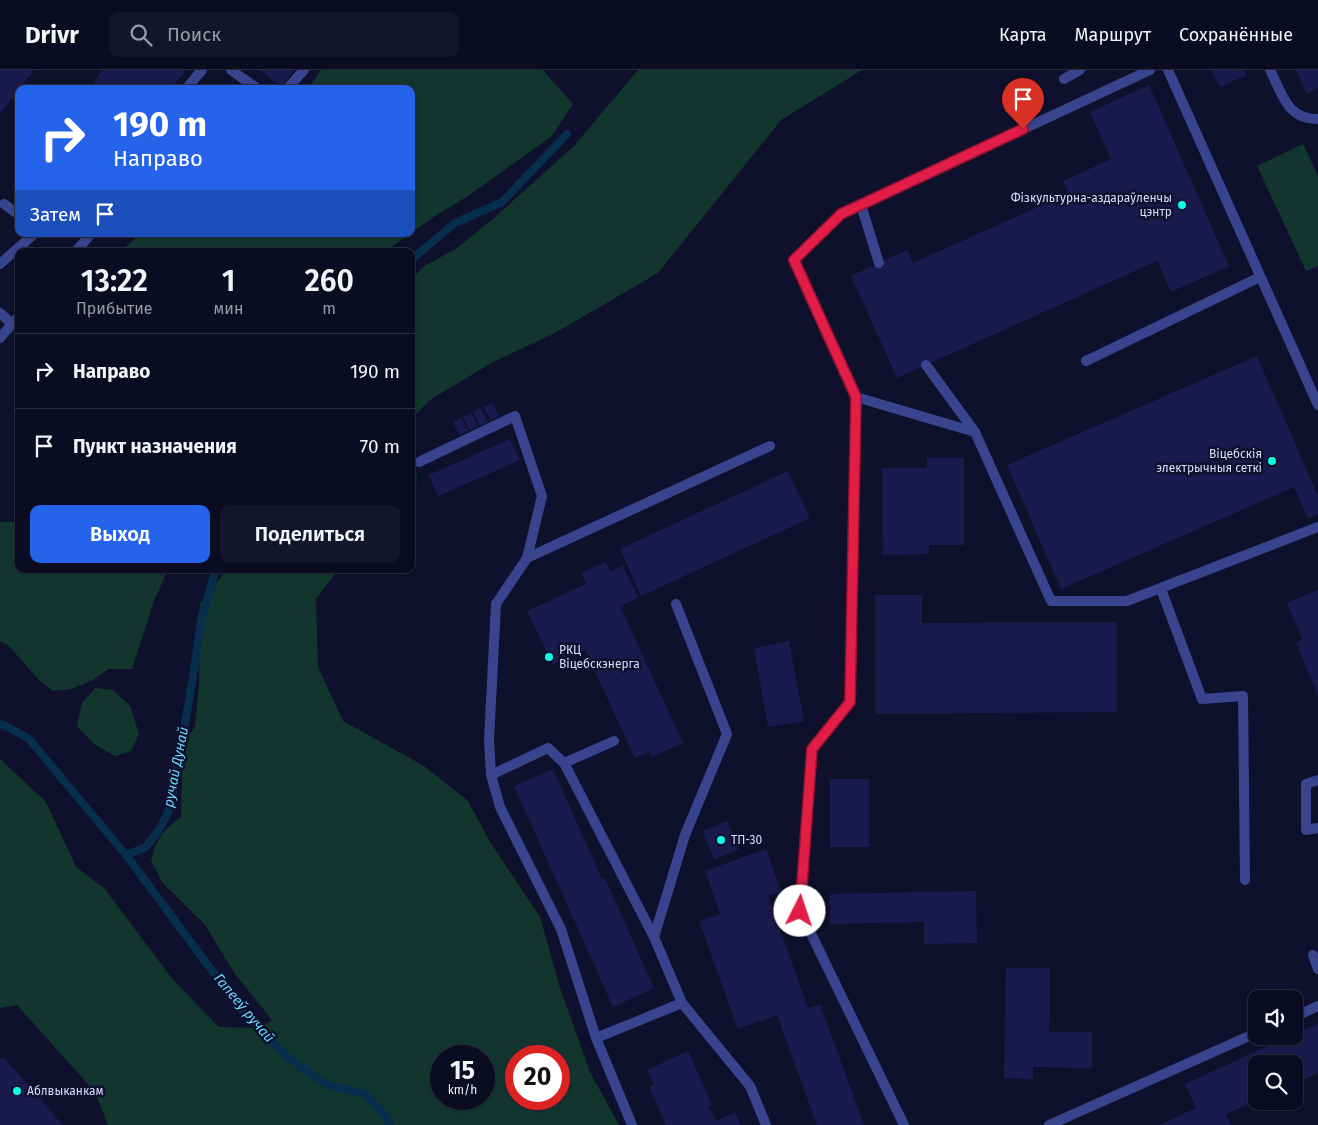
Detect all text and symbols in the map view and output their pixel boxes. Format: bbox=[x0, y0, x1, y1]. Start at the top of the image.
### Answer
search box bbox=[109, 12, 459, 57]
text: Drivr bbox=[25, 21, 79, 49]
icon: search bbox=[127, 21, 155, 49]
text: Поиск bbox=[167, 23, 221, 46]
text: Карта bbox=[999, 24, 1047, 46]
text: Маршрут bbox=[1075, 24, 1151, 46]
text: Сохранённые bbox=[1179, 24, 1293, 46]
pin bbox=[1002, 78, 1044, 129]
icon: arrive bbox=[1009, 85, 1037, 113]
text: 190 m bbox=[113, 103, 207, 145]
icon: right bbox=[30, 105, 95, 170]
text: Направо bbox=[113, 145, 203, 172]
place label: Фізкультурна-аздараўленчы цэнтр bbox=[1011, 191, 1172, 219]
marker: Фізкультурна-аздараўленчы цэнтр bbox=[1176, 199, 1188, 211]
icon: arrive bbox=[91, 200, 119, 228]
text: Затем bbox=[30, 203, 81, 226]
text: 13:22 bbox=[81, 263, 148, 299]
text: 1 bbox=[222, 263, 235, 299]
text: 260 bbox=[304, 263, 354, 299]
text: Прибытие bbox=[76, 299, 153, 318]
text: мин bbox=[214, 299, 243, 318]
text: m bbox=[322, 299, 336, 318]
icon: right bbox=[30, 357, 58, 385]
text: Направо bbox=[73, 360, 150, 383]
text: 190 m bbox=[350, 360, 400, 383]
icon: arrive bbox=[30, 432, 58, 460]
text: Пункт назначения bbox=[73, 435, 237, 458]
text: 70 m bbox=[360, 435, 400, 458]
place label: Віцебскія электрычныя сеткі bbox=[1156, 447, 1262, 475]
marker: Віцебскія электрычныя сеткі bbox=[1266, 455, 1278, 467]
button: Выход bbox=[30, 505, 210, 563]
button: Поделиться bbox=[220, 505, 400, 563]
place label: РКЦ Віцебскэнерга bbox=[559, 643, 640, 671]
marker: РКЦ Віцебскэнерга bbox=[543, 651, 555, 663]
water label: ручай Дунай bbox=[160, 725, 192, 809]
place label: ТП-30 bbox=[731, 833, 762, 847]
marker: ТП-30 bbox=[715, 834, 727, 846]
position arrow bbox=[773, 884, 825, 936]
water label: Гапееў ручай bbox=[210, 970, 278, 1046]
map controls bbox=[1248, 990, 1303, 1110]
button: sound bbox=[1248, 990, 1303, 1045]
speed limit sign: 20 bbox=[505, 1045, 570, 1110]
button: search bbox=[1248, 1055, 1303, 1110]
text: 15 bbox=[450, 1056, 475, 1086]
text: km/h bbox=[448, 1083, 477, 1097]
place label: Аблвыканкам bbox=[27, 1084, 104, 1098]
marker: Аблвыканкам bbox=[11, 1085, 23, 1097]

